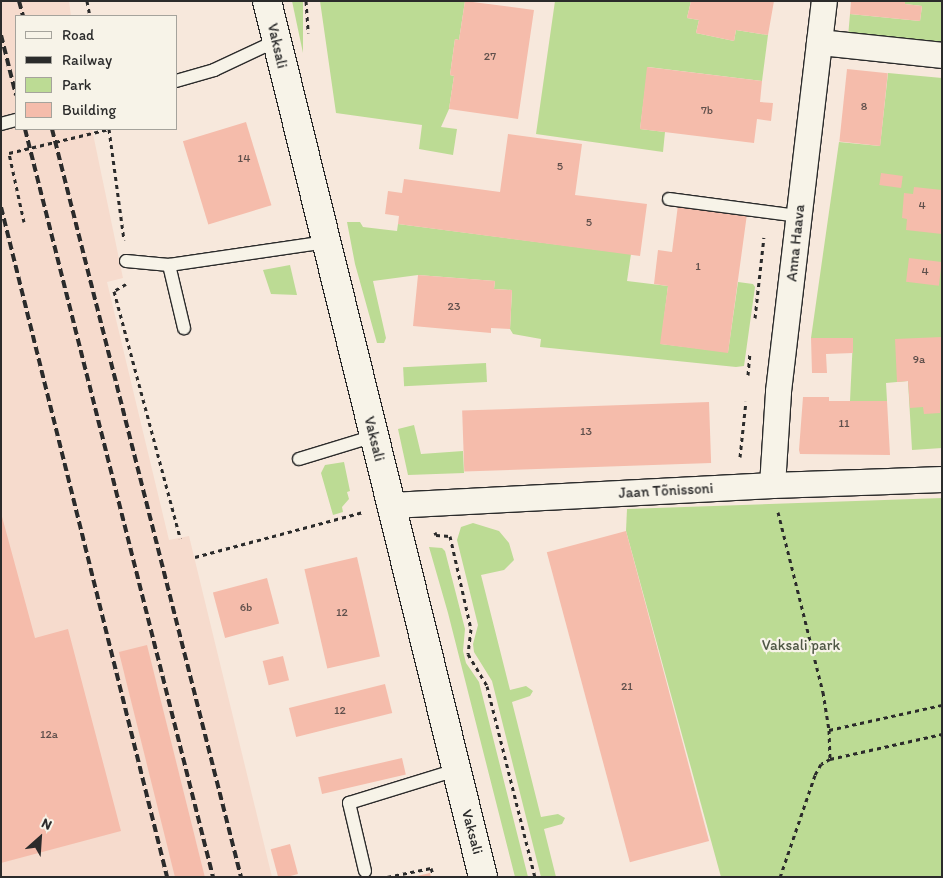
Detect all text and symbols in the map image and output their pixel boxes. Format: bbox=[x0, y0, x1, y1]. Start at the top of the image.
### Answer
legend bbox=[15, 15, 178, 130]
street label: Vaksali bbox=[263, 22, 291, 70]
text: Road bbox=[62, 26, 94, 44]
house number: 27 bbox=[484, 50, 496, 64]
text: Railway bbox=[62, 51, 112, 69]
text: Park bbox=[62, 76, 92, 94]
house number: 8 bbox=[861, 100, 867, 114]
text: Building bbox=[62, 101, 116, 119]
house number: 7b bbox=[701, 104, 713, 118]
house number: 14 bbox=[238, 152, 250, 166]
house number: 5 bbox=[557, 160, 563, 174]
house number: 4 bbox=[918, 199, 926, 213]
street label: Anna Haava bbox=[783, 203, 809, 283]
house number: 5 bbox=[586, 216, 592, 230]
house number: 1 bbox=[695, 260, 701, 274]
house number: 4 bbox=[921, 265, 929, 279]
house number: 23 bbox=[448, 300, 460, 314]
house number: 9a bbox=[913, 353, 925, 367]
street label: Vaksali bbox=[360, 415, 388, 463]
house number: 11 bbox=[838, 417, 850, 431]
house number: 13 bbox=[580, 425, 592, 439]
street label: Jaan Tõnissoni bbox=[618, 480, 714, 502]
house number: 6b bbox=[240, 601, 252, 615]
house number: 12 bbox=[336, 606, 348, 620]
park label: Vaksali park bbox=[762, 637, 840, 655]
house number: 21 bbox=[621, 680, 633, 694]
house number: 12 bbox=[334, 704, 346, 718]
house number: 12a bbox=[40, 728, 58, 742]
street label: Vaksali bbox=[457, 808, 487, 856]
north arrow bbox=[15, 813, 65, 863]
text: N bbox=[39, 814, 55, 834]

